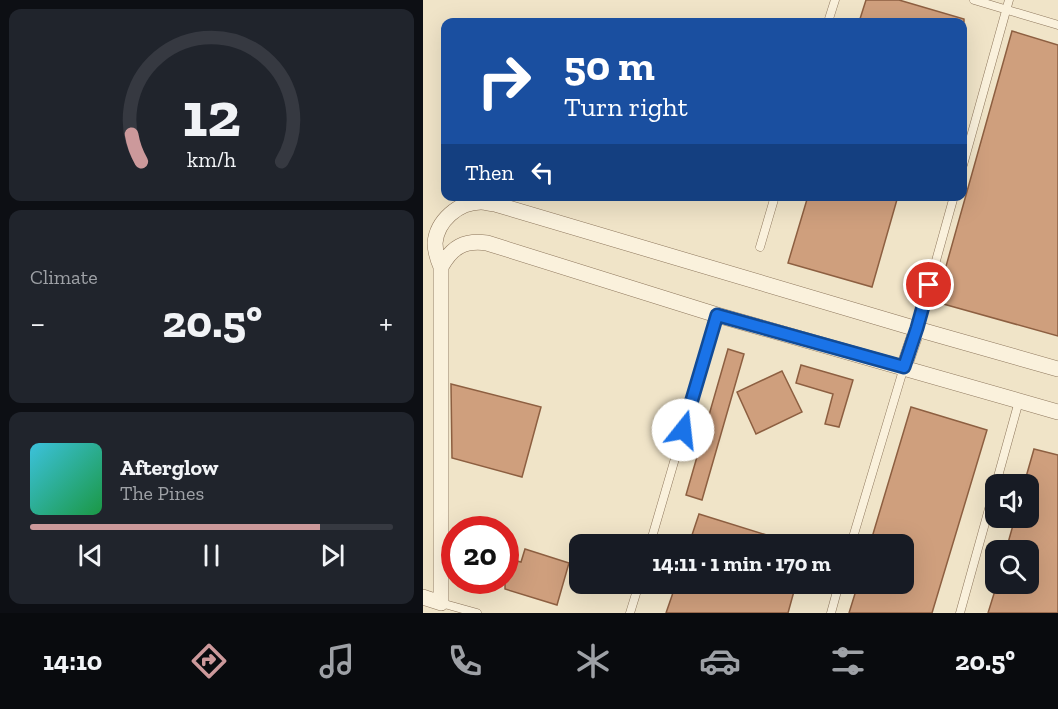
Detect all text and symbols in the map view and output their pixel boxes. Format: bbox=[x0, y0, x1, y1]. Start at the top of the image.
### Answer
text: 50 m bbox=[564, 40, 655, 91]
icon: right bbox=[465, 42, 543, 120]
text: 12 bbox=[182, 77, 241, 152]
text: Turn right bbox=[564, 91, 688, 123]
text: km/h bbox=[187, 148, 236, 173]
icon: left bbox=[526, 156, 559, 189]
text: Then bbox=[465, 159, 514, 186]
pin bbox=[903, 259, 954, 310]
text: Climate bbox=[30, 265, 98, 289]
icon: arrive bbox=[912, 268, 945, 301]
text: 20.5° bbox=[162, 295, 262, 349]
text: − bbox=[30, 303, 45, 342]
text: + bbox=[379, 303, 393, 342]
position arrow bbox=[651, 398, 715, 462]
text: Afterglow bbox=[120, 454, 218, 481]
map controls bbox=[985, 474, 1039, 594]
button: sound bbox=[985, 474, 1039, 528]
text: The Pines bbox=[120, 481, 204, 505]
speed limit sign: 20 bbox=[441, 516, 519, 594]
icon: previous bbox=[74, 539, 107, 572]
icon: pause bbox=[195, 539, 228, 572]
icon: next bbox=[316, 539, 349, 572]
button: search bbox=[985, 540, 1039, 594]
text: 14:11 · 1 min · 170 m bbox=[652, 550, 831, 577]
icon: directions bbox=[188, 640, 230, 682]
icon: music bbox=[316, 640, 358, 682]
icon: phone bbox=[444, 640, 486, 682]
icon: climate bbox=[572, 640, 614, 682]
icon: car bbox=[699, 640, 741, 682]
icon: filters bbox=[827, 640, 869, 682]
text: 14:10 bbox=[43, 645, 102, 677]
text: 20.5° bbox=[955, 645, 1015, 677]

